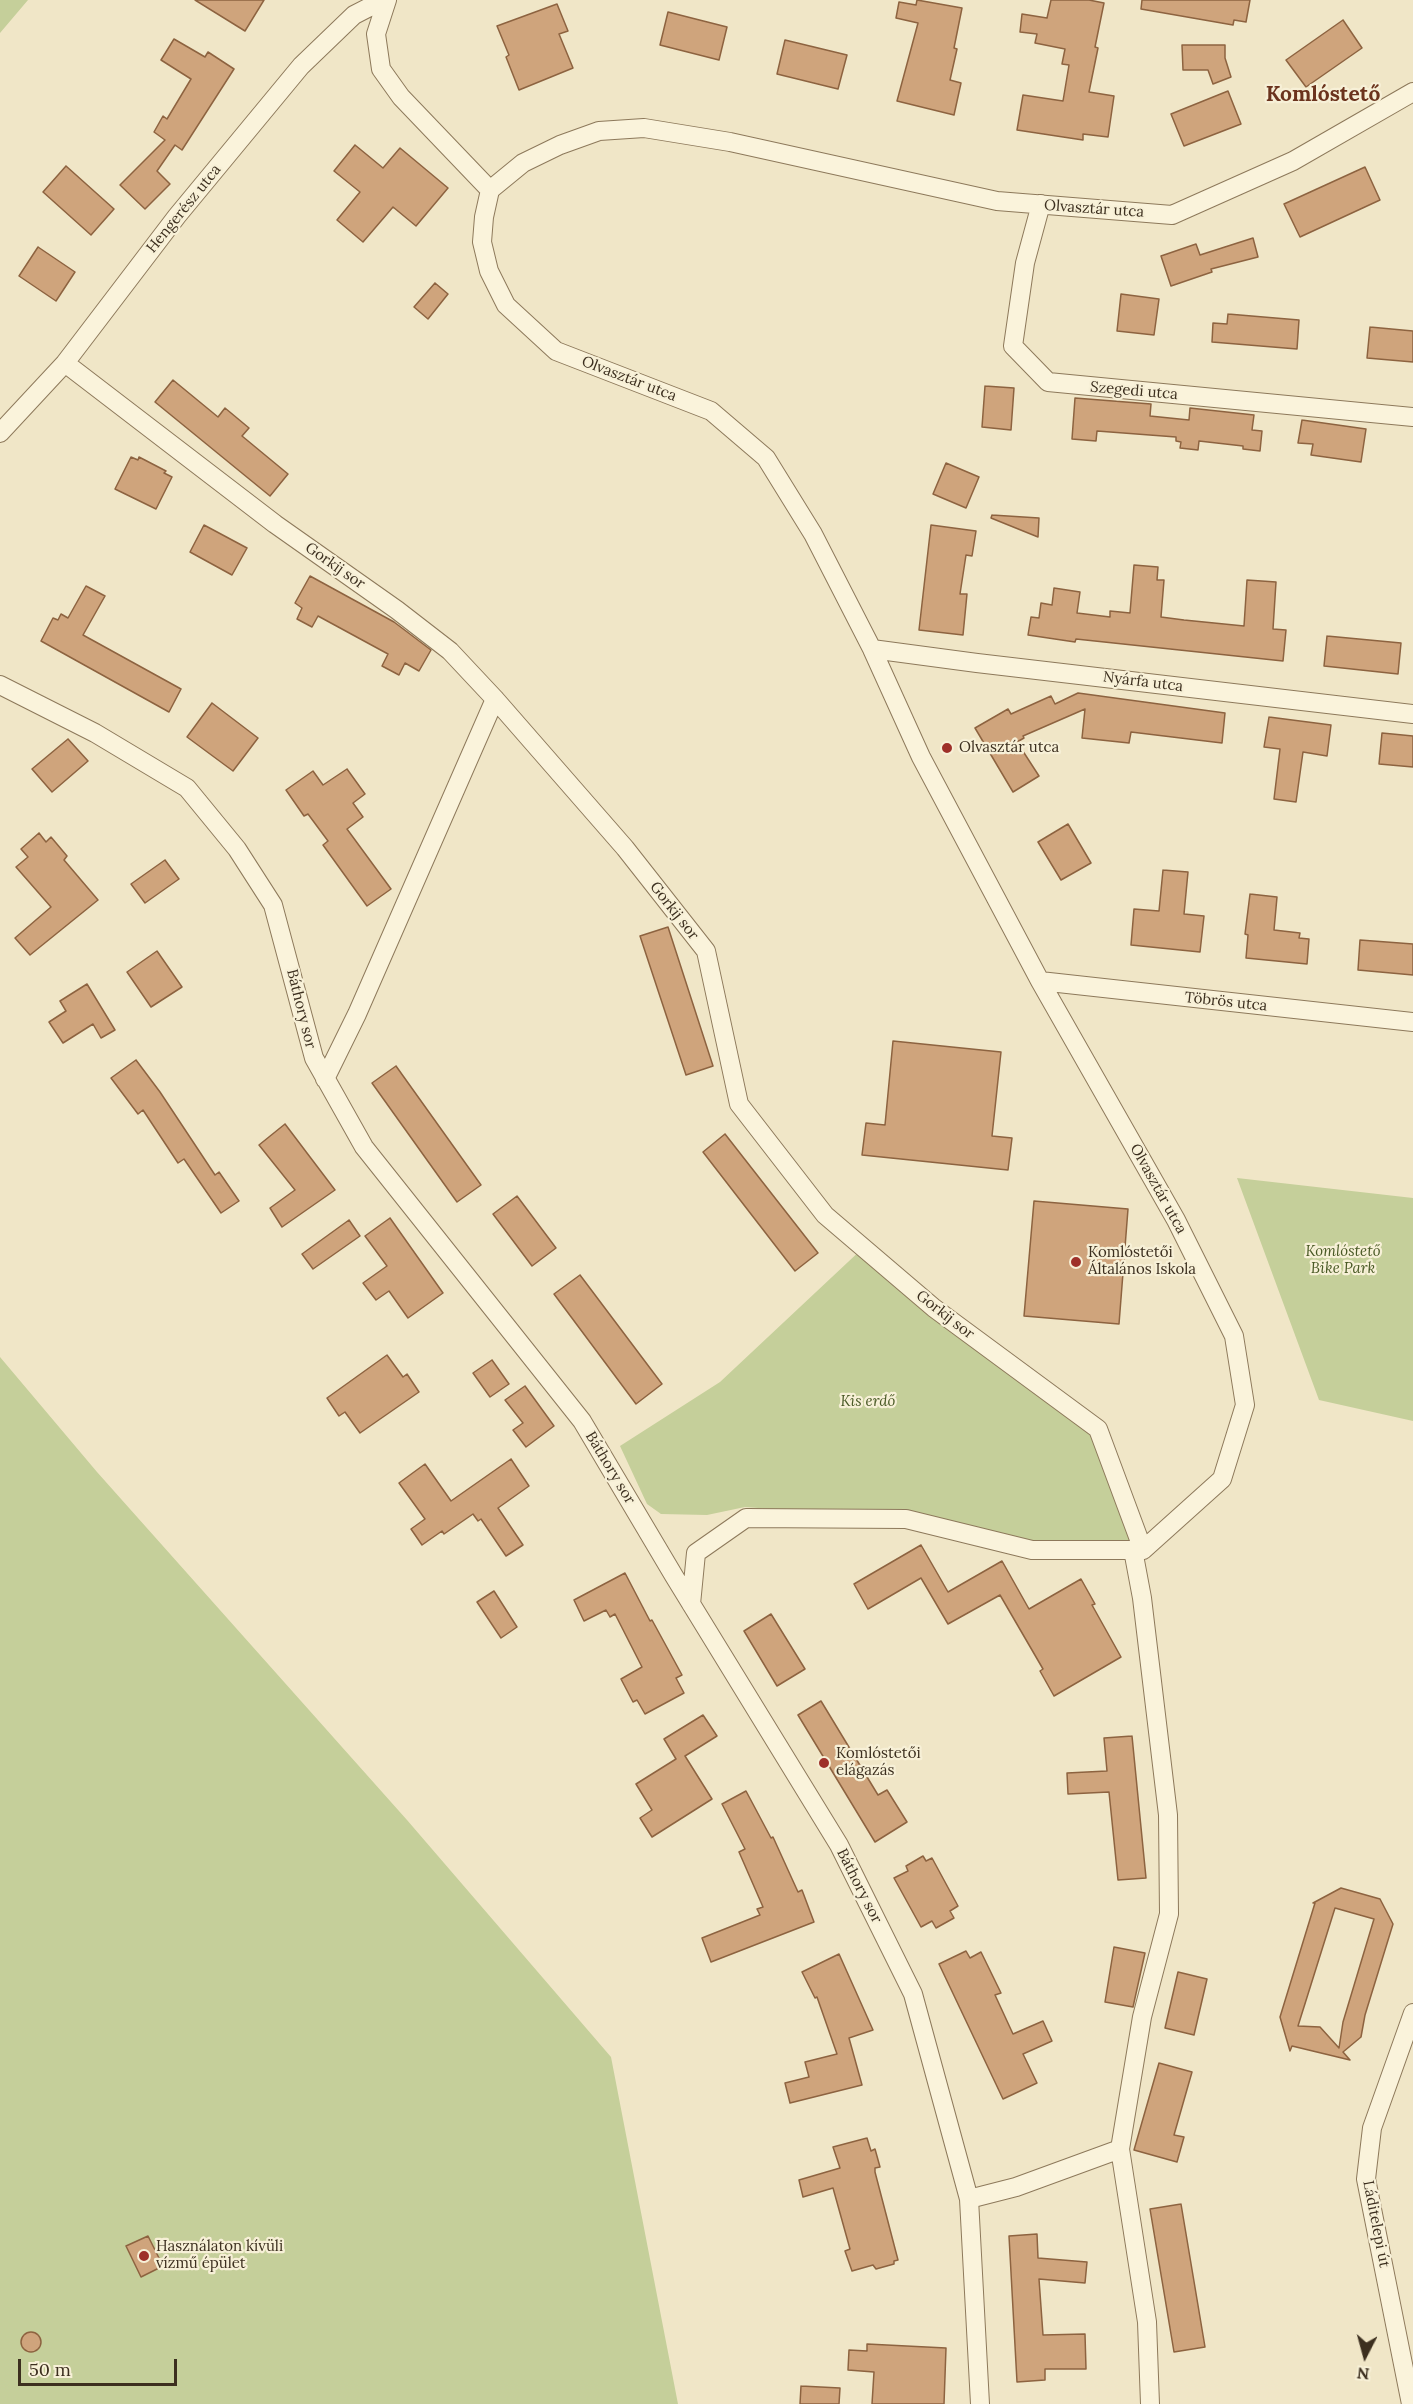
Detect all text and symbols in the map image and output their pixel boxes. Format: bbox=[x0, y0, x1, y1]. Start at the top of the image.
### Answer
district label: Komlóstető bbox=[1266, 82, 1380, 108]
street label: Hengerész utca bbox=[143, 161, 225, 257]
street label: Olvasztár utca bbox=[1043, 197, 1145, 221]
street label: Olvasztár utca bbox=[579, 353, 679, 405]
street label: Szegedi utca bbox=[1089, 378, 1179, 404]
street label: Gorkij sor bbox=[302, 539, 368, 593]
street label: Nyárfa utca bbox=[1102, 668, 1184, 696]
place label: Olvasztár utca bbox=[959, 739, 1059, 757]
marker: Olvasztár utca bbox=[940, 741, 954, 755]
street label: Gorkij sor bbox=[646, 878, 702, 944]
street label: Báthory sor bbox=[282, 967, 320, 1051]
street label: Töbrös utca bbox=[1184, 989, 1268, 1015]
street label: Olvasztár utca bbox=[1126, 1141, 1190, 1237]
park label: Komlóstető Bike Park bbox=[1306, 1243, 1380, 1278]
place label: Komlóstetői Általános Iskola bbox=[1088, 1244, 1196, 1279]
marker: Komlóstetői Általános Iskola bbox=[1069, 1255, 1083, 1269]
street label: Gorkij sor bbox=[912, 1287, 978, 1343]
park label: Kis erdő bbox=[841, 1393, 895, 1411]
street label: Báthory sor bbox=[581, 1428, 639, 1508]
place label: Komlóstetői elágazás bbox=[836, 1745, 921, 1780]
marker: Komlóstetői elágazás bbox=[817, 1756, 831, 1770]
street label: Báthory sor bbox=[833, 1846, 885, 1926]
street label: Láditelepi út bbox=[1359, 2179, 1393, 2269]
place label: Használaton kívüli vízmű épület bbox=[156, 2238, 283, 2273]
marker: Használaton kívüli vízmű épület bbox=[137, 2249, 151, 2263]
north arrow bbox=[1335, 2326, 1395, 2386]
scale bar bbox=[21, 2347, 180, 2385]
text: 50 m bbox=[29, 2358, 71, 2381]
text: N bbox=[1356, 2363, 1370, 2384]

